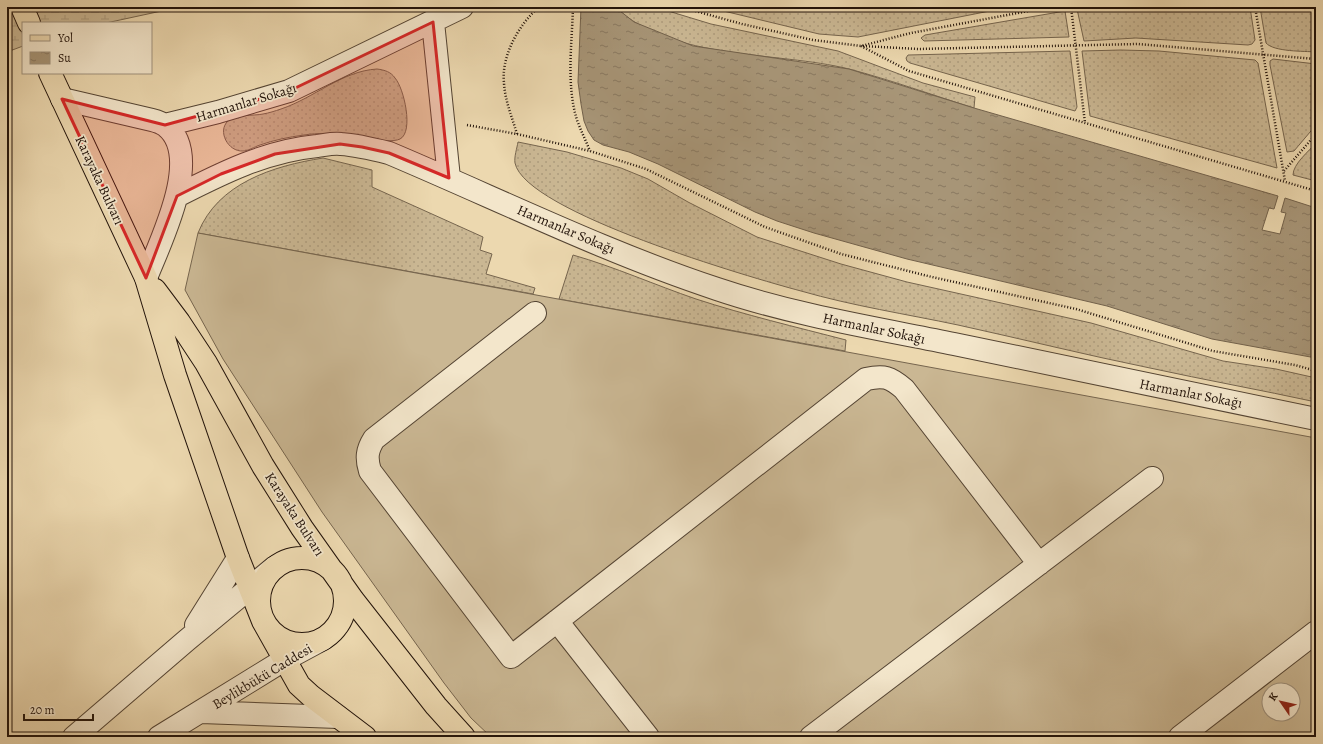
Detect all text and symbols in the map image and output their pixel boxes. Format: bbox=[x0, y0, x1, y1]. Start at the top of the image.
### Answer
legend bbox=[22, 22, 152, 74]
text: Yol bbox=[57, 30, 73, 46]
text: Su bbox=[58, 50, 71, 66]
street label: Harmanlar Sokağı bbox=[193, 78, 299, 127]
street label: Karayaka Bulvarı bbox=[71, 133, 129, 228]
street label: Harmanlar Sokağı bbox=[514, 200, 618, 259]
street label: Harmanlar Sokağı bbox=[821, 308, 927, 349]
street label: Harmanlar Sokağı bbox=[1138, 374, 1244, 413]
street label: Karayaka Bulvarı bbox=[260, 469, 329, 560]
street label: Beylikbükü Caddesi bbox=[209, 639, 316, 714]
north arrow bbox=[1261, 682, 1301, 722]
text: K bbox=[1265, 689, 1282, 704]
scale bar bbox=[24, 696, 93, 722]
text: 20 m bbox=[30, 702, 54, 718]

